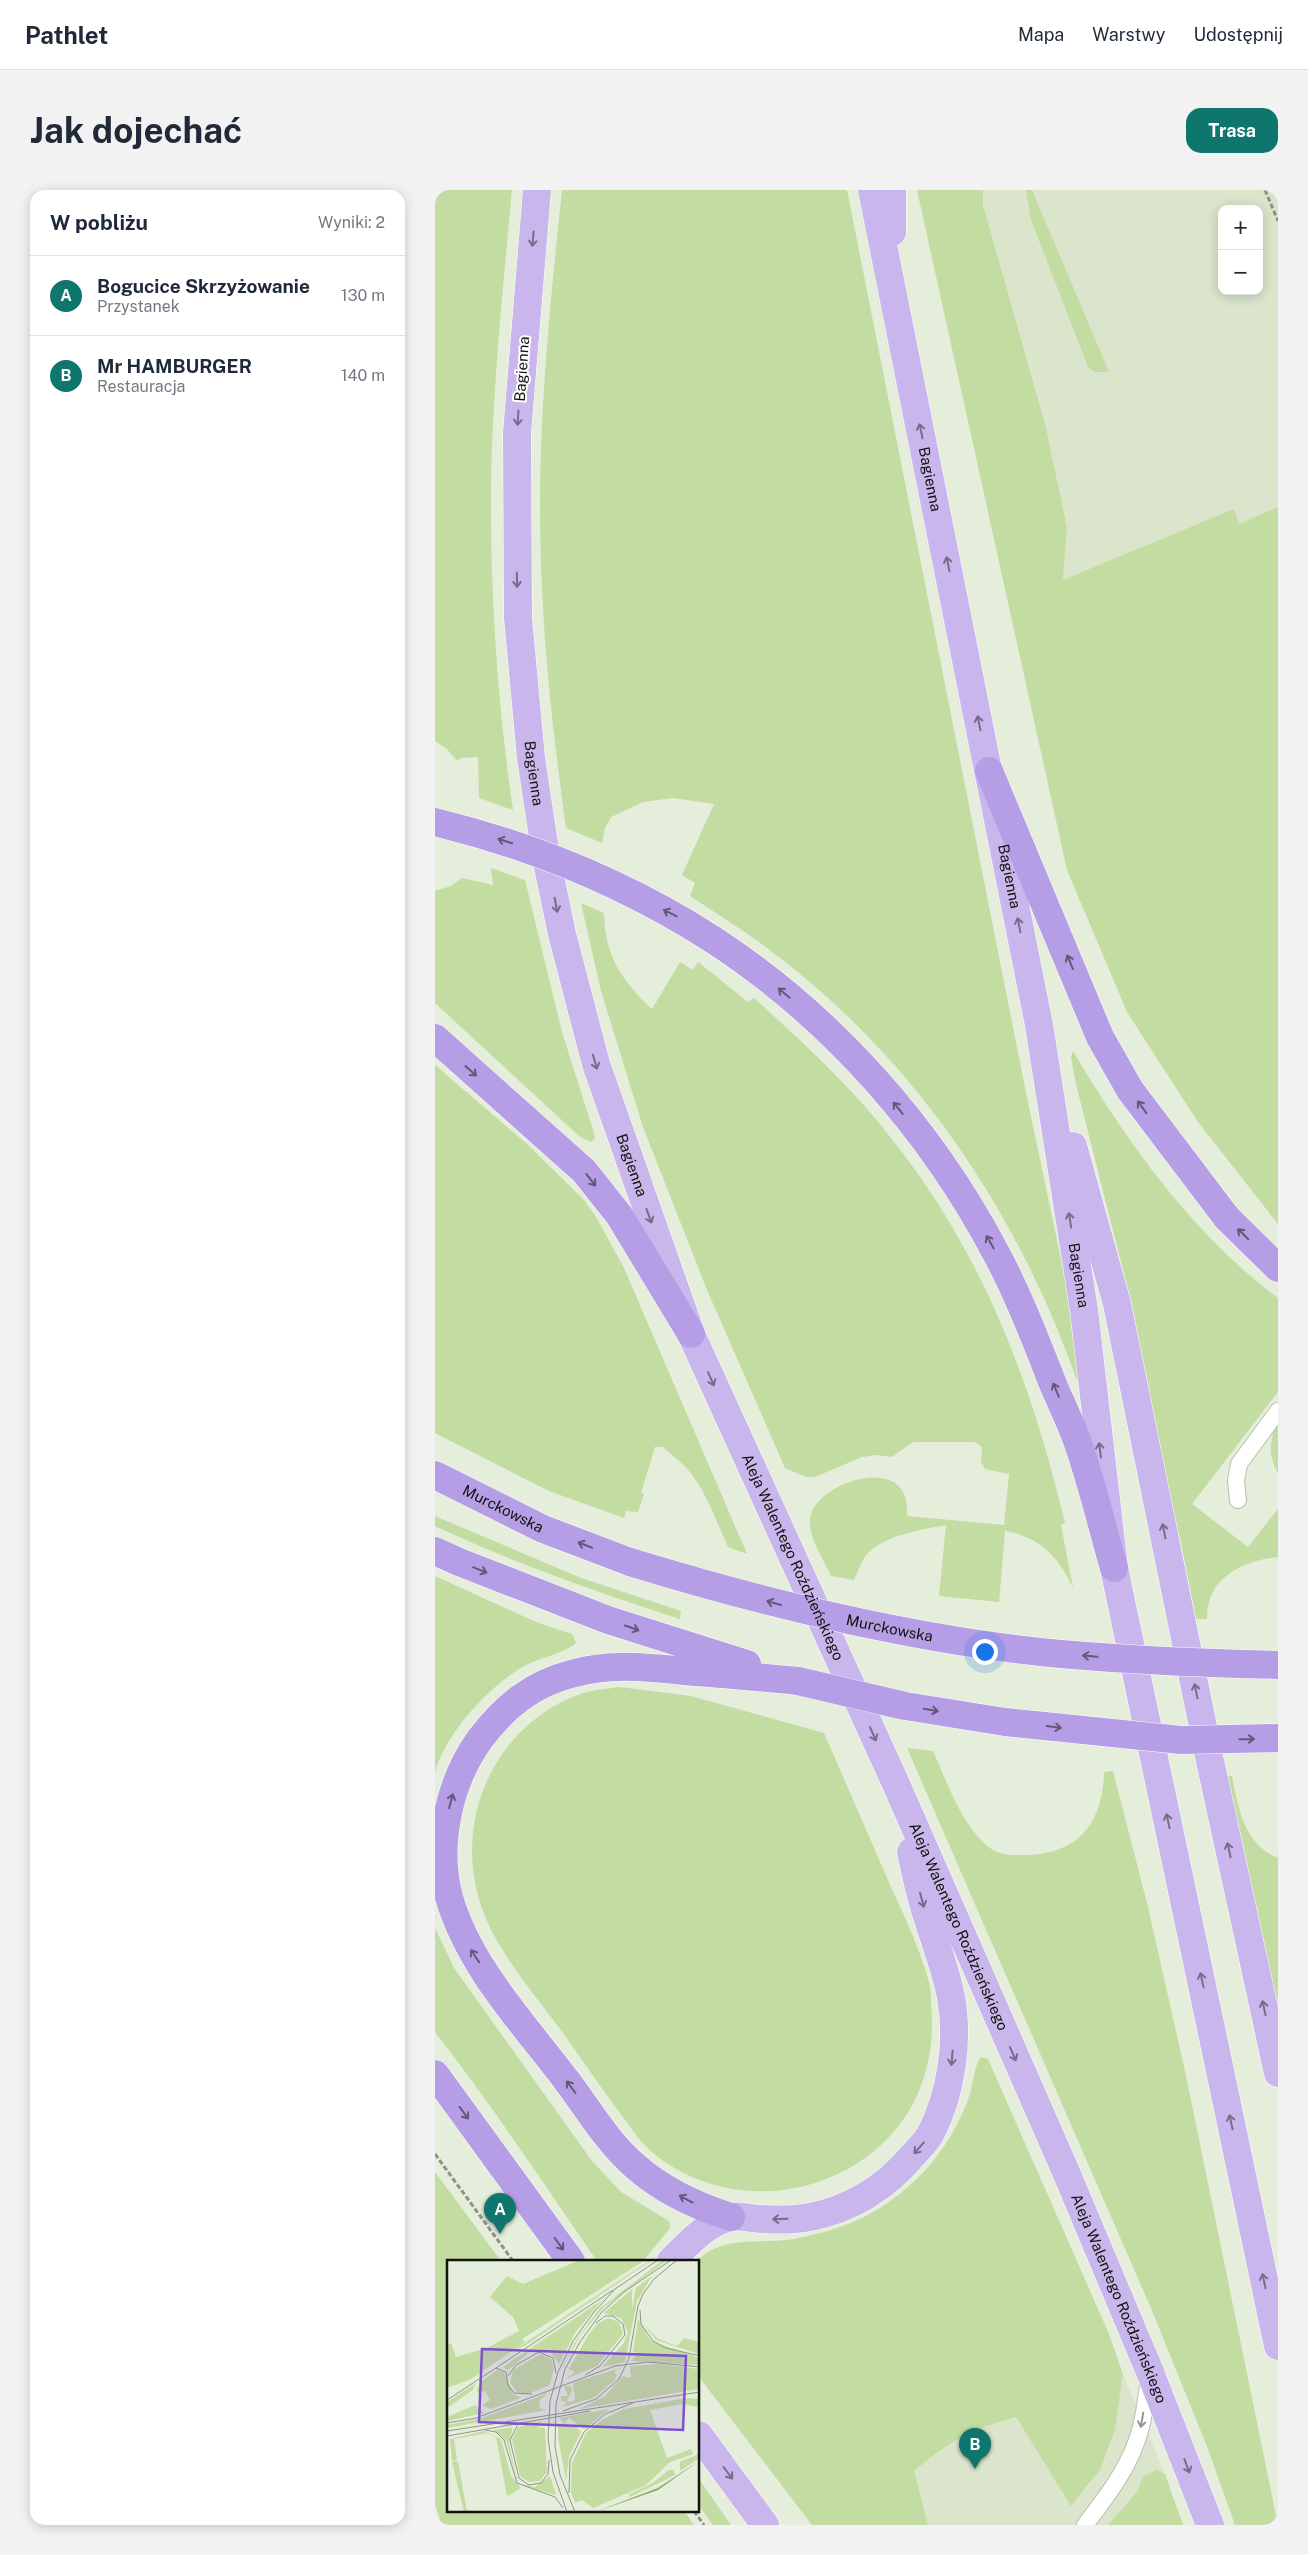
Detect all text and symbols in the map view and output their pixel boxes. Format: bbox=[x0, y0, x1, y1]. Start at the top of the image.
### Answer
text: Pathlet bbox=[25, 21, 108, 49]
text: Mapa bbox=[1018, 24, 1064, 45]
text: Warstwy bbox=[1092, 24, 1165, 45]
text: Udostępnij bbox=[1193, 24, 1283, 45]
button: Trasa bbox=[1186, 108, 1278, 153]
text: Jak dojechać bbox=[30, 110, 242, 151]
map controls bbox=[1218, 205, 1263, 295]
button: + bbox=[1218, 205, 1263, 250]
text: W pobliżu bbox=[50, 210, 148, 235]
text: Wyniki: 2 bbox=[318, 213, 385, 232]
one-way arrow bbox=[528, 230, 538, 246]
button: − bbox=[1218, 250, 1263, 295]
text: Bogucice Skrzyżowanie bbox=[97, 275, 310, 297]
text: A bbox=[60, 286, 72, 305]
text: 130 m bbox=[341, 286, 385, 305]
text: Przystanek bbox=[97, 297, 180, 316]
street label: Bagienna bbox=[511, 336, 532, 402]
text: Mr HAMBURGER bbox=[97, 355, 252, 377]
text: B bbox=[61, 366, 71, 385]
text: 140 m bbox=[341, 366, 385, 385]
text: Restauracja bbox=[97, 377, 185, 396]
one-way arrow bbox=[514, 410, 523, 426]
one-way arrow bbox=[916, 423, 925, 439]
street label: Bagienna bbox=[916, 445, 945, 513]
one-way arrow bbox=[943, 556, 952, 572]
one-way arrow bbox=[512, 572, 522, 588]
one-way arrow bbox=[974, 716, 984, 732]
street label: Bagienna bbox=[521, 740, 547, 807]
one-way arrow bbox=[498, 836, 514, 846]
street label: Bagienna bbox=[995, 843, 1025, 910]
one-way arrow bbox=[552, 896, 561, 912]
one-way arrow bbox=[663, 908, 678, 917]
one-way arrow bbox=[1014, 918, 1023, 934]
one-way arrow bbox=[1064, 955, 1074, 970]
one-way arrow bbox=[778, 987, 791, 998]
one-way arrow bbox=[591, 1054, 601, 1070]
one-way arrow bbox=[465, 1065, 478, 1077]
one-way arrow bbox=[1137, 1100, 1147, 1114]
one-way arrow bbox=[893, 1102, 904, 1115]
street label: Bagienna bbox=[613, 1131, 651, 1199]
one-way arrow bbox=[586, 1173, 597, 1186]
one-way arrow bbox=[645, 1207, 654, 1223]
one-way arrow bbox=[1064, 1212, 1074, 1228]
one-way arrow bbox=[1237, 1228, 1249, 1240]
one-way arrow bbox=[984, 1236, 994, 1250]
street label: Bagienna bbox=[1066, 1242, 1093, 1309]
one-way arrow bbox=[707, 1371, 717, 1386]
one-way arrow bbox=[1050, 1383, 1060, 1398]
one-way arrow bbox=[1095, 1442, 1105, 1458]
street label: Aleja Walentego Roździeńskiego bbox=[739, 1451, 848, 1663]
street label: Murckowska bbox=[460, 1481, 546, 1536]
one-way arrow bbox=[1158, 1524, 1168, 1540]
one-way arrow bbox=[578, 1539, 593, 1549]
one-way arrow bbox=[471, 1566, 487, 1575]
one-way arrow bbox=[767, 1598, 783, 1608]
street label: Murckowska bbox=[845, 1611, 934, 1645]
one-way arrow bbox=[623, 1623, 639, 1633]
your location bbox=[972, 1639, 998, 1665]
one-way arrow bbox=[1082, 1652, 1098, 1661]
one-way arrow bbox=[1191, 1683, 1200, 1699]
one-way arrow bbox=[923, 1706, 939, 1716]
one-way arrow bbox=[1045, 1722, 1061, 1732]
one-way arrow bbox=[868, 1726, 878, 1741]
one-way arrow bbox=[1239, 1734, 1255, 1743]
one-way arrow bbox=[447, 1793, 456, 1809]
one-way arrow bbox=[1162, 1813, 1172, 1829]
street label: Aleja Walentego Roździeńskiego bbox=[906, 1820, 1012, 2033]
one-way arrow bbox=[1224, 1842, 1234, 1858]
one-way arrow bbox=[918, 1892, 927, 1908]
one-way arrow bbox=[470, 1950, 480, 1964]
one-way arrow bbox=[1196, 1972, 1206, 1988]
one-way arrow bbox=[1259, 2001, 1268, 2017]
one-way arrow bbox=[1008, 2046, 1018, 2061]
one-way arrow bbox=[947, 2050, 957, 2066]
one-way arrow bbox=[566, 2081, 577, 2094]
one-way arrow bbox=[459, 2106, 469, 2120]
one-way arrow bbox=[1226, 2114, 1236, 2130]
one-way arrow bbox=[913, 2142, 925, 2155]
street label: Aleja Walentego Roździeńskiego bbox=[1068, 2191, 1170, 2405]
pin: A bbox=[484, 2193, 516, 2234]
one-way arrow bbox=[679, 2194, 694, 2204]
one-way arrow bbox=[772, 2214, 788, 2224]
one-way arrow bbox=[554, 2237, 564, 2251]
inset map bbox=[447, 2260, 700, 2512]
one-way arrow bbox=[1259, 2274, 1269, 2290]
one-way arrow bbox=[1137, 2412, 1147, 2428]
pin: B bbox=[959, 2428, 991, 2469]
one-way arrow bbox=[1184, 2459, 1193, 2474]
one-way arrow bbox=[722, 2466, 733, 2479]

